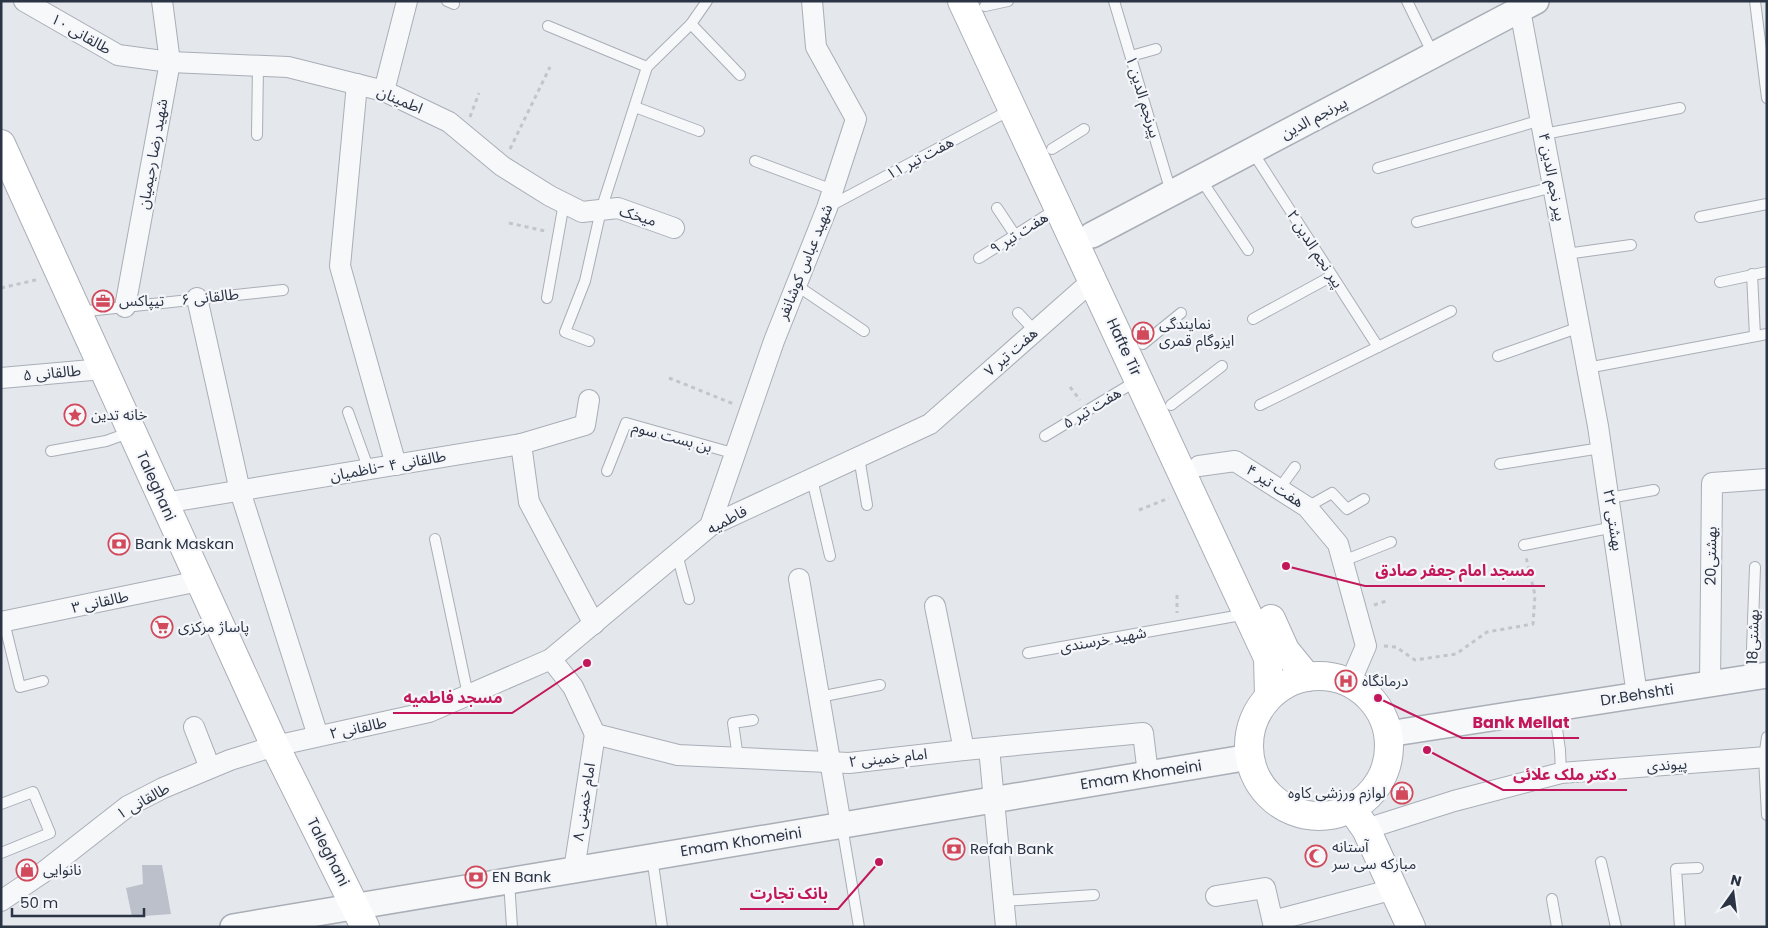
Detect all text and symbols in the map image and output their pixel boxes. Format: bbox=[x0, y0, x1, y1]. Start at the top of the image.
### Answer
street label: طالقانی ۱۰ bbox=[47, 8, 115, 59]
street label: پیرنجم الدین ۱ bbox=[1120, 53, 1166, 141]
street label: اطمینان bbox=[374, 81, 426, 119]
street label: پیرنجم الدین bbox=[1277, 91, 1351, 145]
street label: شهید رضا رحیمیان bbox=[132, 97, 173, 211]
street label: هفت تیر ۱۱ bbox=[882, 131, 957, 184]
street label: پیر نجم الدین ۴ bbox=[1533, 131, 1571, 223]
street label: میخک bbox=[617, 200, 659, 231]
street label: شهید عباس کوشانفر bbox=[771, 201, 837, 324]
street label: پیر نجم الدین ۲ bbox=[1281, 205, 1349, 293]
street label: هفت تیر ۹ bbox=[986, 206, 1052, 259]
street label: طالقانی ۶ bbox=[180, 283, 240, 310]
office icon: تیپاکس bbox=[91, 289, 115, 313]
place label: تیپاکس bbox=[119, 290, 164, 311]
place label: نمایندگی ایزوگام قمری bbox=[1159, 313, 1234, 352]
street label: Hafte Tir bbox=[1102, 314, 1147, 380]
shop icon: نمایندگی ایزوگام قمری bbox=[1131, 321, 1155, 345]
street label: هفت تیر ۷ bbox=[979, 322, 1042, 381]
street label: طالقانی ۵ bbox=[22, 360, 82, 385]
street label: هفت تیر ۵ bbox=[1058, 382, 1125, 433]
place icon: خانه تدین bbox=[63, 403, 87, 427]
place label: خانه تدین bbox=[91, 404, 148, 425]
street label: بن بست سوم bbox=[629, 416, 715, 458]
street label: طالقانی ۴ -ناظمیان bbox=[328, 445, 448, 486]
street label: Taleghani bbox=[132, 448, 181, 524]
street label: هفت تیر ۴ bbox=[1242, 459, 1308, 512]
street label: بهشتی ۲۲ bbox=[1598, 488, 1629, 552]
street label: فاطمیه bbox=[703, 500, 751, 539]
street label: بهشتی20 bbox=[1699, 526, 1722, 586]
bank icon: Bank Maskan bbox=[107, 532, 131, 556]
place label: Bank Maskan bbox=[135, 533, 234, 554]
callout: مسجد امام جعفر صادق bbox=[1365, 555, 1545, 586]
text: مسجد امام جعفر صادق bbox=[1375, 559, 1535, 582]
street label: طالقانی ۳ bbox=[69, 585, 130, 618]
street label: بهشتی18 bbox=[1741, 609, 1764, 665]
supermarket icon: پاساژ مرکزی bbox=[150, 615, 174, 639]
place label: پاساژ مرکزی bbox=[178, 616, 249, 637]
street label: شهید خرسندی bbox=[1058, 622, 1148, 657]
hospital icon: درمانگاه bbox=[1334, 669, 1358, 693]
place label: درمانگاه bbox=[1362, 670, 1408, 691]
street label: Dr.Behshti bbox=[1599, 678, 1675, 711]
callout: مسجد فاطمیه bbox=[393, 682, 512, 713]
text: مسجد فاطمیه bbox=[404, 686, 503, 709]
callout: Bank Mellat bbox=[1462, 707, 1579, 738]
street label: طالقانی ۲ bbox=[327, 711, 388, 744]
text: Bank Mellat bbox=[1473, 711, 1569, 734]
street label: امام خمینی ۲ bbox=[848, 743, 928, 773]
street label: پیوندی bbox=[1646, 753, 1688, 777]
street label: Emam Khomeini bbox=[1079, 755, 1203, 794]
callout: دکتر ملک علائی bbox=[1503, 759, 1627, 790]
street label: امام خمینی ۸ bbox=[567, 761, 601, 843]
text: دکتر ملک علائی bbox=[1513, 763, 1617, 786]
street label: طالقانی ۱ bbox=[112, 777, 173, 824]
shop icon: لوازم ورزشی کاوه bbox=[1390, 781, 1414, 805]
place label: لوازم ورزشی کاوه bbox=[1288, 782, 1386, 804]
street label: Taleghani bbox=[302, 814, 355, 890]
street label: Emam Khomeini bbox=[679, 822, 803, 861]
place label: آستانه مبارکه سی سر bbox=[1331, 836, 1416, 874]
bank icon: Refah Bank bbox=[942, 837, 966, 861]
place label: Refah Bank bbox=[970, 838, 1054, 859]
mosque icon: آستانه مبارکه سی سر bbox=[1304, 844, 1328, 868]
shop icon: نانوایی bbox=[15, 858, 39, 882]
place label: نانوایی bbox=[43, 859, 82, 880]
bank icon: EN Bank bbox=[464, 865, 488, 889]
place label: EN Bank bbox=[492, 866, 551, 887]
north arrow bbox=[1708, 868, 1758, 918]
text: N bbox=[1729, 869, 1744, 891]
callout: بانک تجارت bbox=[740, 878, 838, 909]
text: بانک تجارت bbox=[750, 882, 828, 905]
scale bar bbox=[12, 886, 145, 918]
text: 50 m bbox=[20, 892, 58, 913]

